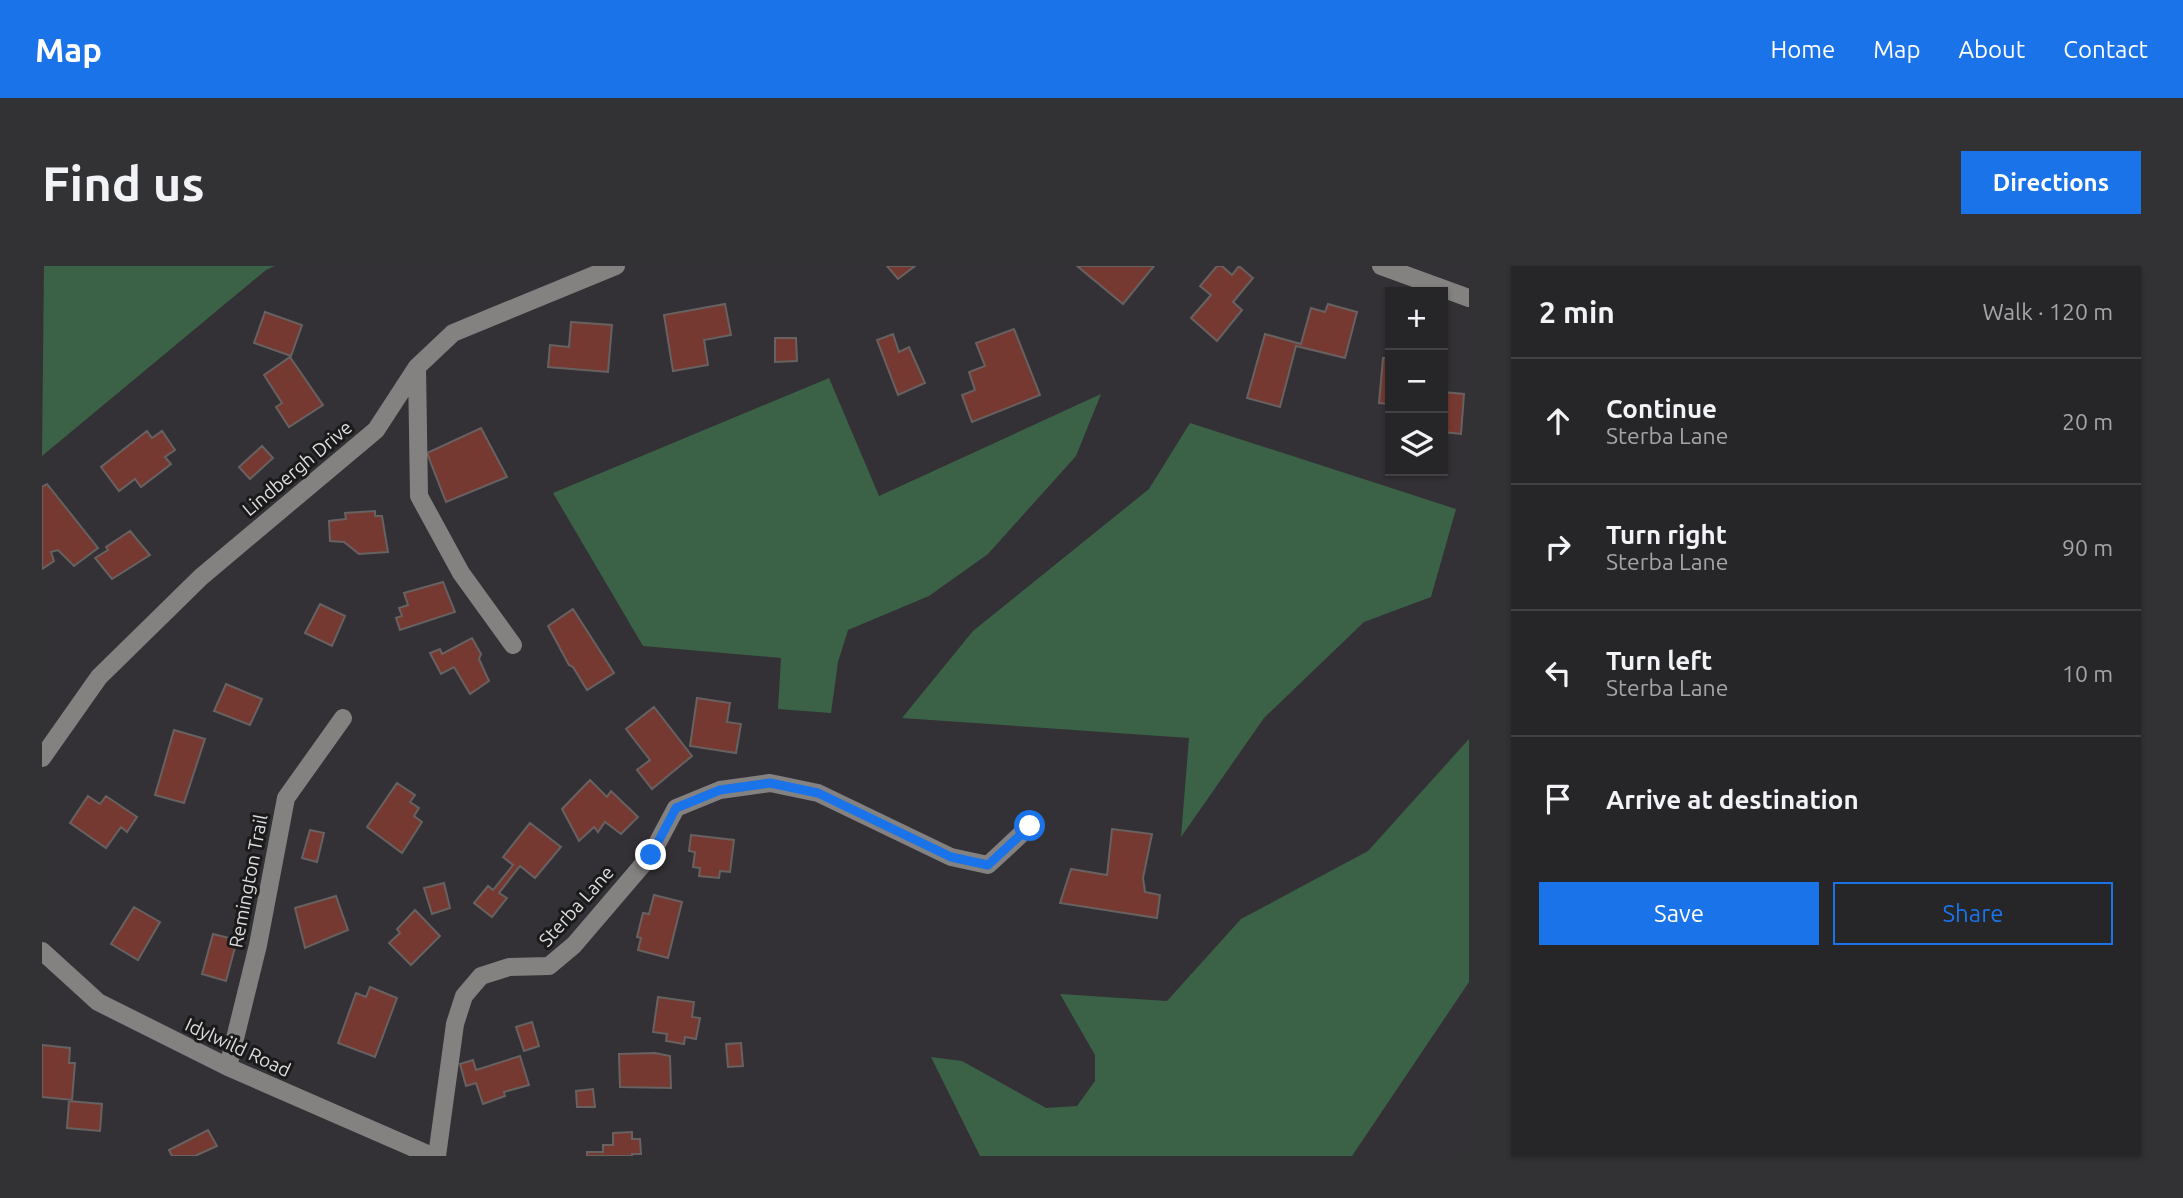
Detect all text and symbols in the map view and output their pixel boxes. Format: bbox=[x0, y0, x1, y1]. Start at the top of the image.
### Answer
text: Map bbox=[35, 31, 102, 68]
text: Home bbox=[1770, 36, 1835, 63]
text: Map bbox=[1873, 36, 1920, 63]
text: About bbox=[1958, 36, 2025, 63]
text: Contact bbox=[2063, 36, 2148, 63]
button: Directions bbox=[1961, 151, 2141, 214]
text: Find us bbox=[42, 155, 205, 210]
map controls bbox=[1385, 287, 1448, 476]
button: + bbox=[1385, 287, 1448, 350]
text: 2 min bbox=[1539, 295, 1615, 329]
text: Walk · 120 m bbox=[1982, 299, 2113, 324]
button: − bbox=[1385, 350, 1448, 413]
text: Continue bbox=[1606, 394, 1717, 423]
icon: ahead bbox=[1539, 402, 1577, 440]
text: 20 m bbox=[2062, 409, 2113, 434]
button: layers bbox=[1385, 413, 1448, 476]
street label: Lindbergh Drive bbox=[238, 416, 356, 520]
text: Sterba Lane bbox=[1606, 423, 1728, 448]
text: Turn right bbox=[1606, 520, 1727, 549]
icon: right bbox=[1539, 528, 1577, 566]
text: 90 m bbox=[2062, 535, 2113, 560]
text: Sterba Lane bbox=[1606, 549, 1728, 574]
text: Turn left bbox=[1606, 646, 1712, 675]
icon: left bbox=[1539, 654, 1577, 692]
text: 10 m bbox=[2062, 661, 2113, 686]
text: Sterba Lane bbox=[1606, 675, 1728, 700]
icon: arrive bbox=[1539, 780, 1577, 818]
text: Arrive at destination bbox=[1606, 785, 1859, 814]
route start bbox=[1014, 810, 1045, 841]
street label: Remington Trail bbox=[224, 812, 272, 949]
route end bbox=[635, 839, 666, 870]
street label: Sterba Lane bbox=[534, 861, 618, 951]
button: Save bbox=[1539, 882, 1819, 945]
button: Share bbox=[1833, 882, 2113, 945]
street label: Idylwild Road bbox=[182, 1013, 294, 1081]

